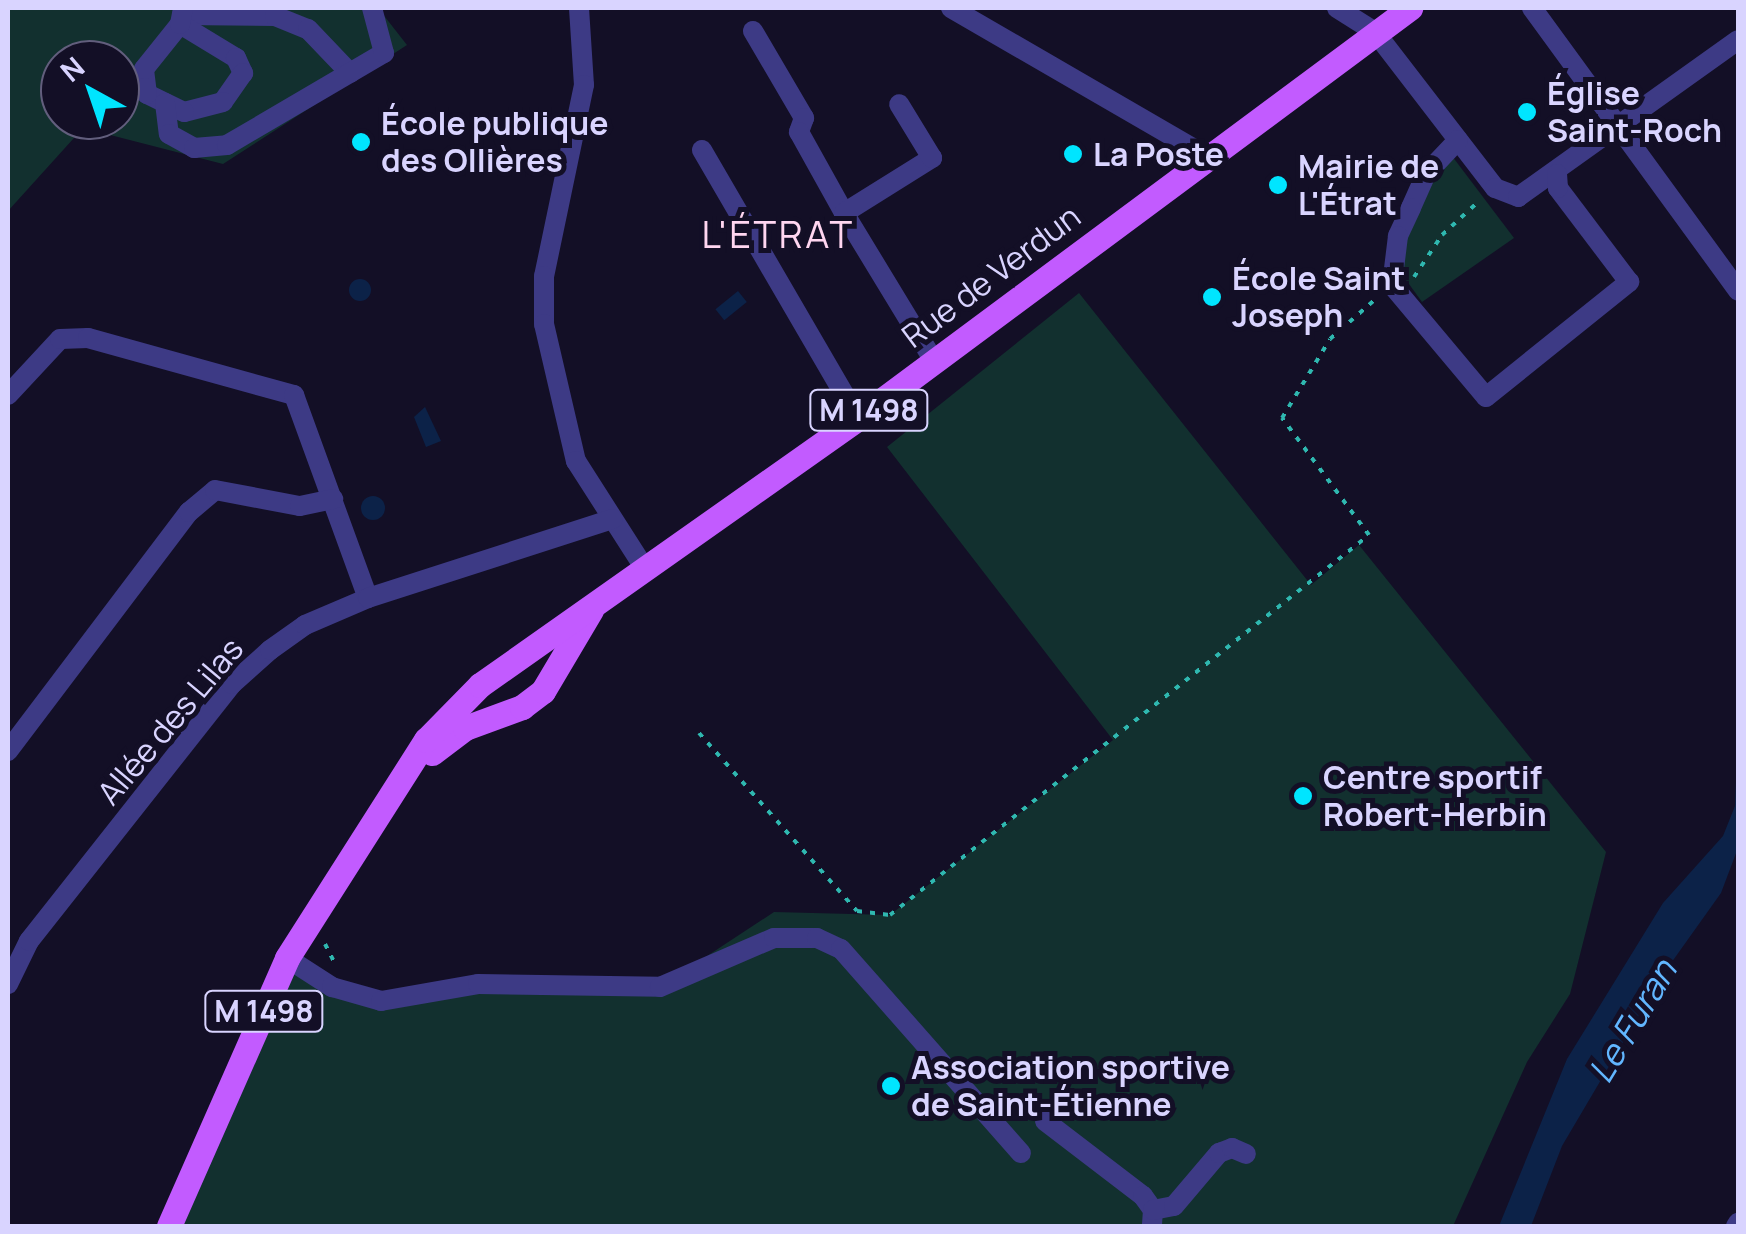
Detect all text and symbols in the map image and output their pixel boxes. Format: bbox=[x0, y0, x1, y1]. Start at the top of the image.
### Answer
north arrow bbox=[40, 40, 140, 140]
text: N bbox=[52, 48, 92, 90]
place label: Église Saint-Roch bbox=[1547, 75, 1722, 150]
marker: Église Saint-Roch bbox=[1516, 101, 1538, 123]
place label: École publique des Ollières bbox=[381, 105, 608, 180]
marker: École publique des Ollières bbox=[350, 131, 372, 153]
place label: La Poste bbox=[1093, 135, 1224, 173]
marker: La Poste bbox=[1062, 143, 1084, 165]
place label: Mairie de L'Étrat bbox=[1298, 148, 1439, 223]
marker: Mairie de L'Étrat bbox=[1267, 174, 1289, 196]
street label: Rue de Verdun bbox=[895, 197, 1087, 355]
district label: L'ÉTRAT bbox=[701, 211, 855, 257]
place label: École Saint Joseph bbox=[1232, 260, 1405, 335]
marker: École Saint Joseph bbox=[1201, 286, 1223, 308]
road number: M 1498 bbox=[809, 385, 929, 435]
street label: Allée des Lilas bbox=[89, 630, 251, 812]
place label: Centre sportif Robert-Herbin bbox=[1323, 759, 1547, 834]
marker: Centre sportif Robert-Herbin bbox=[1292, 785, 1314, 807]
water label: Le Furan bbox=[1579, 952, 1685, 1090]
road number: M 1498 bbox=[204, 986, 324, 1036]
place label: Association sportive de Saint-Étienne bbox=[911, 1049, 1230, 1124]
marker: Association sportive de Saint-Étienne bbox=[880, 1075, 902, 1097]

